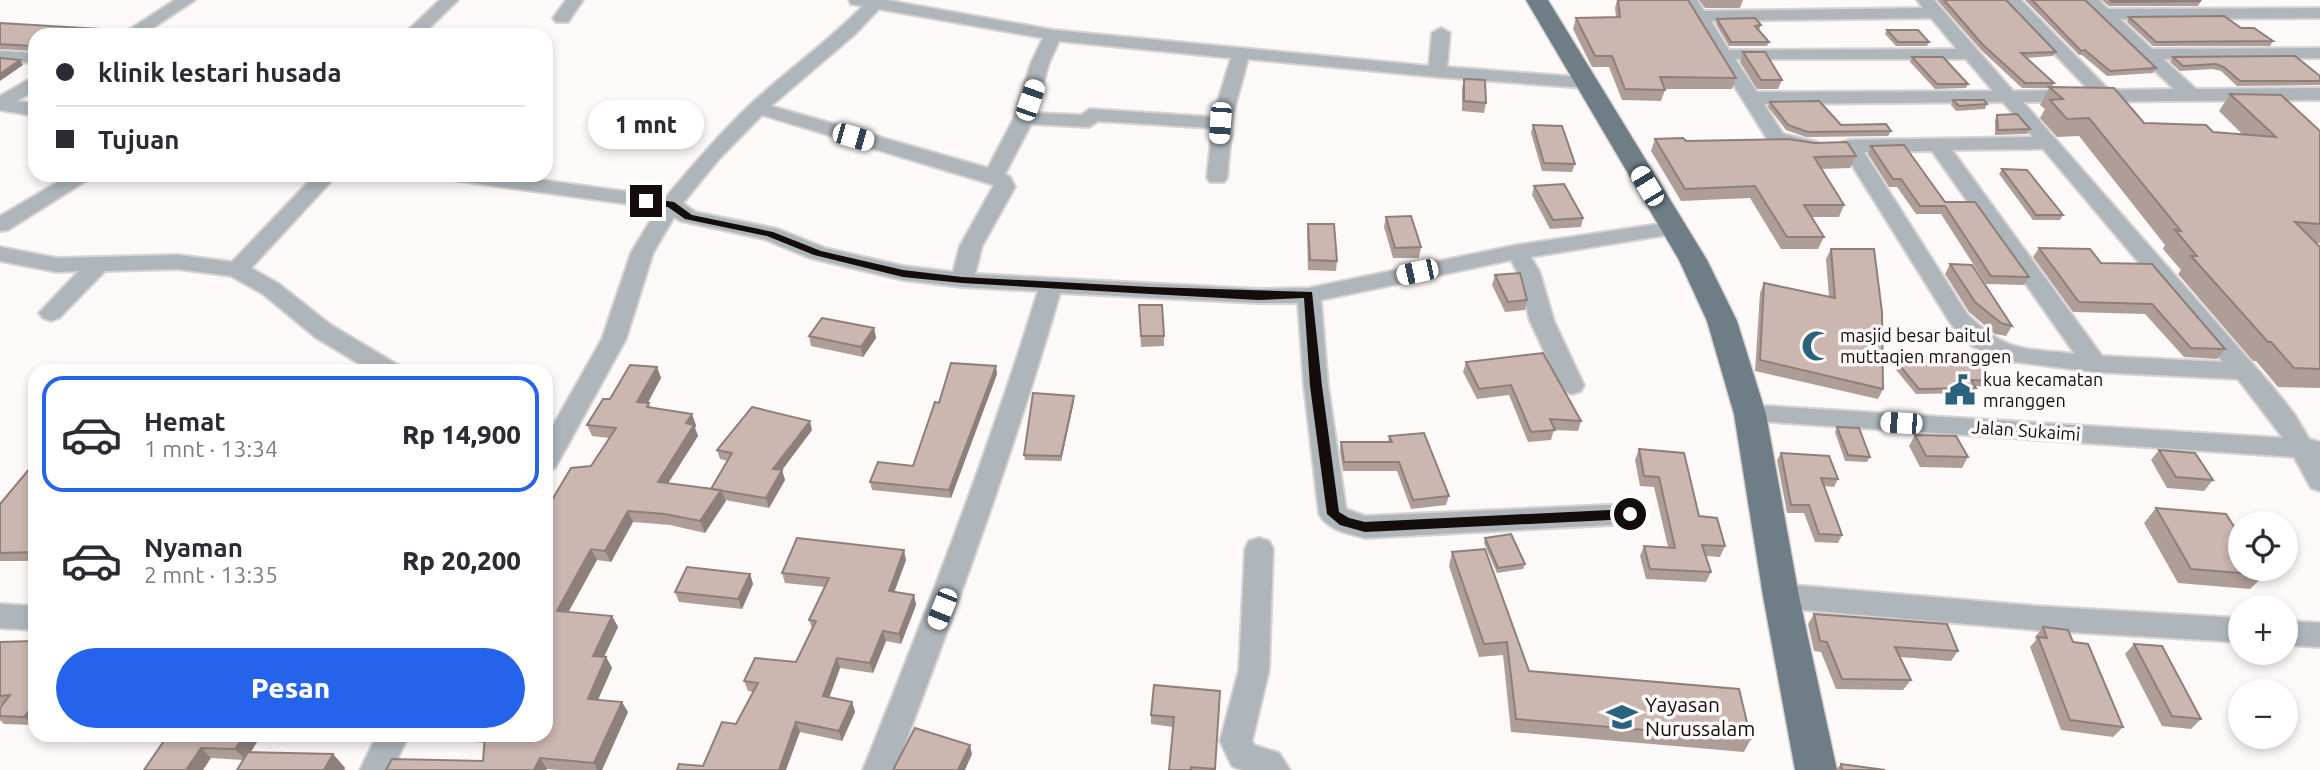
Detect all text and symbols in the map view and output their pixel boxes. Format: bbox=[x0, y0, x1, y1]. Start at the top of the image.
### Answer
text: klinik lestari husada bbox=[98, 58, 342, 87]
car bbox=[1014, 77, 1047, 123]
callout: 1 mnt bbox=[588, 100, 704, 148]
car bbox=[1209, 101, 1232, 145]
text: 1 mnt bbox=[615, 112, 677, 137]
car bbox=[830, 121, 877, 153]
text: Tujuan bbox=[98, 125, 179, 154]
car bbox=[1628, 163, 1667, 209]
route end bbox=[630, 185, 662, 217]
car bbox=[1395, 257, 1440, 287]
place label: masjid besar baitul muttaqien mranggen bbox=[1840, 325, 2011, 366]
mosque icon: masjid besar baitul muttaqien mranggen bbox=[1800, 329, 1834, 363]
place label: kua kecamatan mranggen bbox=[1983, 369, 2103, 410]
public building icon: kua kecamatan mranggen bbox=[1943, 373, 1977, 407]
icon: car bbox=[60, 403, 123, 466]
text: Hemat bbox=[144, 407, 226, 436]
car bbox=[1880, 411, 1923, 435]
street label: Jalan Sukaimi bbox=[1971, 416, 2081, 444]
text: Rp 14,900 bbox=[402, 420, 521, 449]
text: 1 mnt · 13:34 bbox=[144, 436, 278, 461]
route start bbox=[1614, 498, 1646, 530]
map controls bbox=[2228, 511, 2298, 749]
button: locate bbox=[2228, 511, 2298, 581]
icon: car bbox=[60, 529, 123, 592]
text: Nyaman bbox=[144, 533, 243, 562]
text: Rp 20,200 bbox=[402, 546, 521, 575]
text: 2 mnt · 13:35 bbox=[144, 562, 278, 587]
car bbox=[925, 586, 960, 632]
button: + bbox=[2228, 595, 2298, 665]
button: Pesan bbox=[56, 648, 525, 728]
button: − bbox=[2228, 679, 2298, 749]
place label: Yayasan Nurussalam bbox=[1645, 692, 1755, 740]
school or university icon: Yayasan Nurussalam bbox=[1605, 700, 1639, 734]

